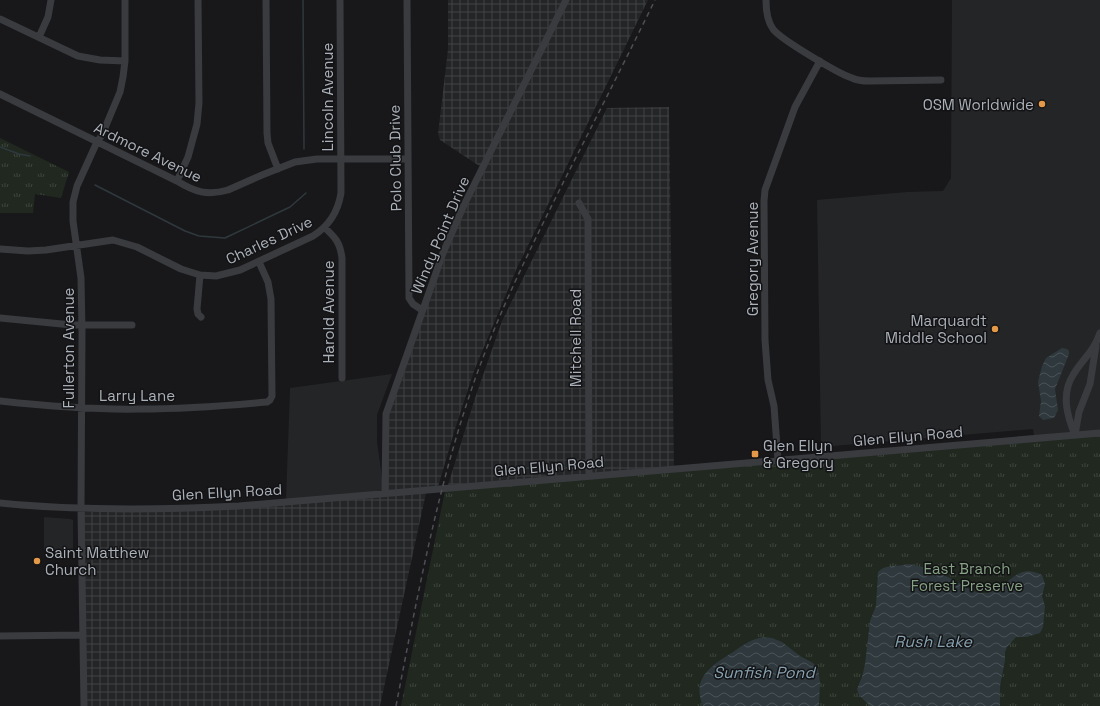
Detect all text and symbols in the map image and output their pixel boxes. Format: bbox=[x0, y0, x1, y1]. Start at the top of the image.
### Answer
street label: Lincoln Avenue bbox=[318, 42, 337, 151]
place label: OSM Worldwide bbox=[923, 95, 1034, 114]
marker: OSM Worldwide bbox=[1037, 99, 1047, 109]
street label: Polo Club Drive bbox=[385, 104, 405, 212]
street label: Ardmore Avenue bbox=[91, 118, 205, 186]
street label: Windy Point Drive bbox=[407, 173, 473, 297]
street label: Gregory Avenue bbox=[743, 202, 762, 316]
street label: Charles Drive bbox=[223, 212, 315, 268]
street label: Harold Avenue bbox=[319, 260, 338, 364]
street label: Fullerton Avenue bbox=[59, 287, 78, 408]
street label: Mitchell Road bbox=[566, 289, 585, 387]
place label: Marquardt Middle School bbox=[885, 311, 987, 347]
marker: Marquardt Middle School bbox=[990, 324, 1000, 334]
street label: Larry Lane bbox=[99, 386, 175, 405]
street label: Glen Ellyn Road bbox=[852, 422, 964, 450]
place label: Glen Ellyn & Gregory bbox=[763, 436, 834, 472]
marker: Glen Ellyn & Gregory bbox=[750, 449, 760, 459]
street label: Glen Ellyn Road bbox=[493, 452, 605, 480]
street label: Glen Ellyn Road bbox=[171, 480, 283, 504]
place label: Saint Matthew Church bbox=[45, 543, 150, 579]
marker: Saint Matthew Church bbox=[32, 556, 42, 566]
park label: East Branch Forest Preserve bbox=[911, 559, 1023, 595]
water label: Rush Lake bbox=[894, 631, 972, 652]
water label: Sunfish Pond bbox=[713, 662, 816, 683]

